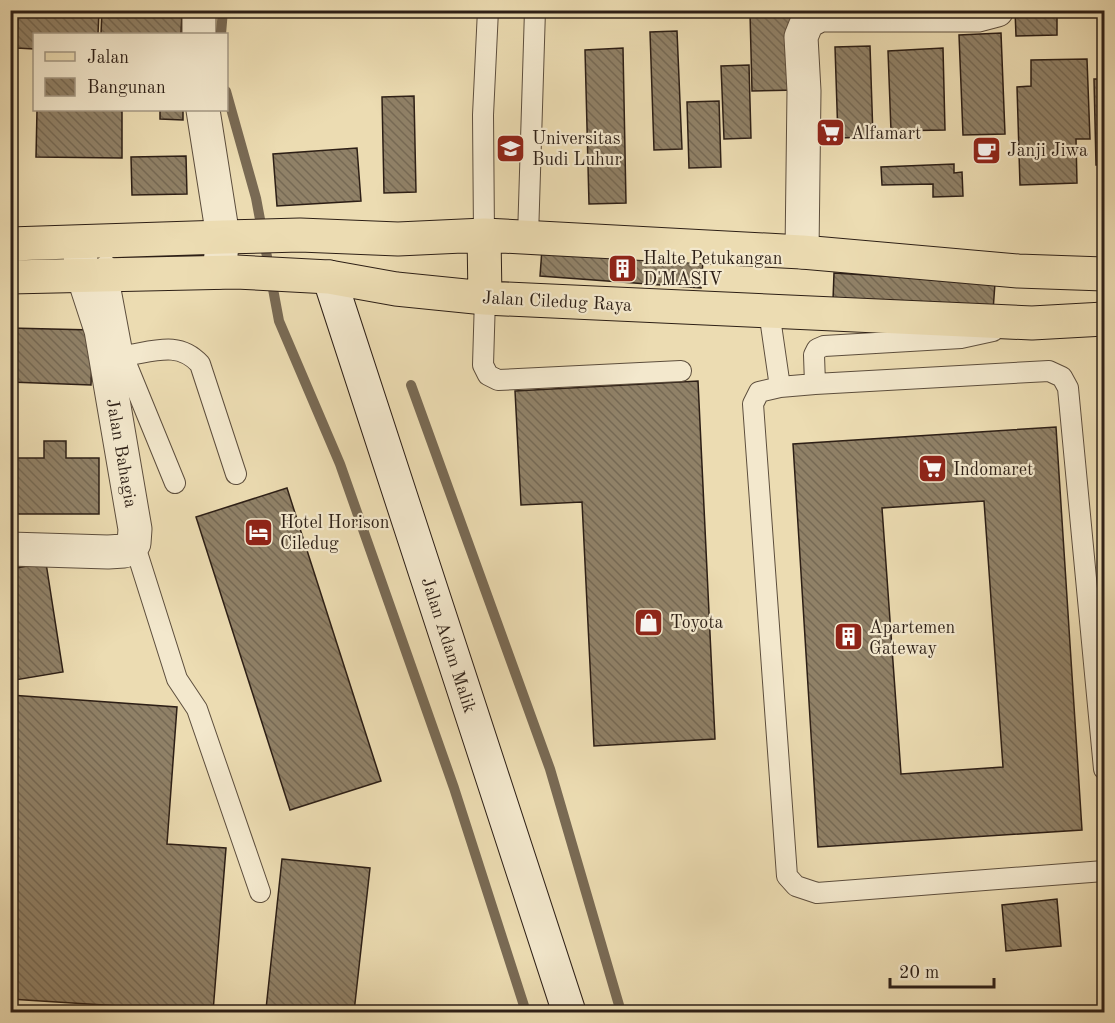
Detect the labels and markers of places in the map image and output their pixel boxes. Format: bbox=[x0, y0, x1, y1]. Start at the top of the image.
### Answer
supermarket icon: Alfamart bbox=[814, 117, 846, 149]
place label: Alfamart bbox=[851, 125, 921, 143]
place label: Universitas Budi Luhur bbox=[532, 130, 622, 169]
school or university icon: Universitas Budi Luhur bbox=[495, 132, 527, 164]
cafe icon: Janji Jiwa bbox=[970, 134, 1002, 166]
place label: Janji Jiwa bbox=[1007, 142, 1088, 160]
place label: Halte Petukangan D'MASIV bbox=[643, 250, 783, 289]
building icon: Halte Petukangan D'MASIV bbox=[606, 252, 638, 284]
supermarket icon: Indomaret bbox=[916, 453, 948, 485]
place label: Indomaret bbox=[953, 461, 1033, 479]
place label: Hotel Horison Ciledug bbox=[280, 514, 390, 553]
hotel icon: Hotel Horison Ciledug bbox=[243, 516, 275, 548]
shop icon: Toyota bbox=[633, 606, 665, 638]
place label: Toyota bbox=[670, 614, 723, 632]
place label: Apartemen Gateway bbox=[869, 619, 955, 658]
building icon: Apartemen Gateway bbox=[832, 621, 864, 653]

